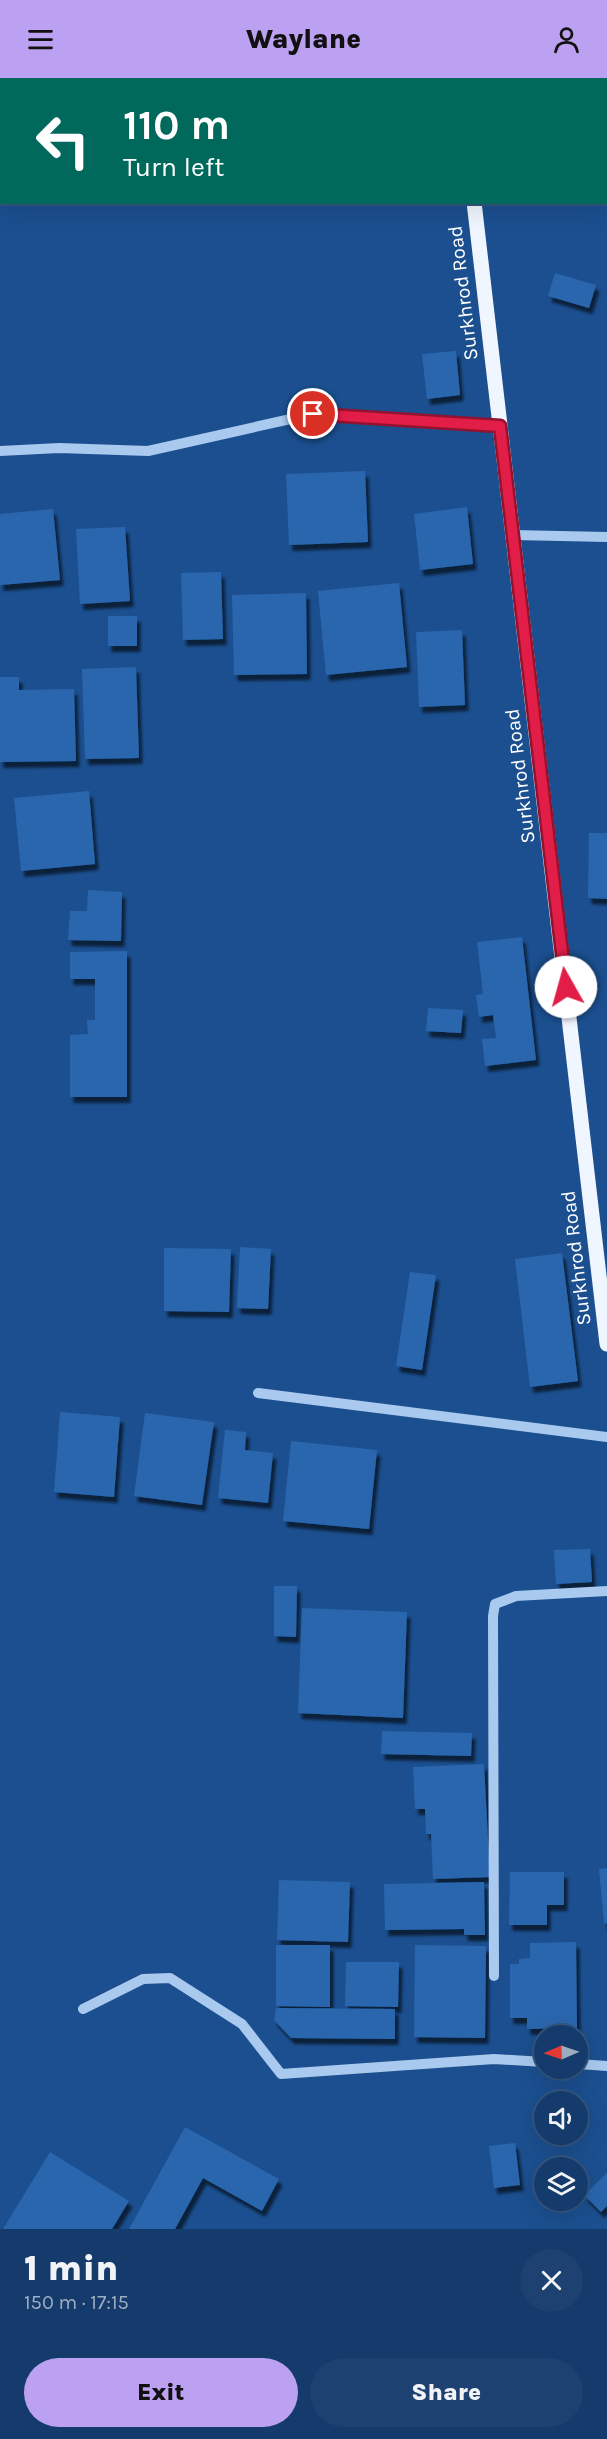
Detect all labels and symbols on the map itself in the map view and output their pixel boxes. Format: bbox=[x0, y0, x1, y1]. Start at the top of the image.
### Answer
street label: Surkhrod Road bbox=[443, 224, 483, 362]
pin bbox=[287, 388, 338, 439]
street label: Surkhrod Road bbox=[500, 707, 540, 845]
position arrow bbox=[534, 955, 598, 1019]
street label: Surkhrod Road bbox=[556, 1189, 596, 1327]
north arrow bbox=[534, 2025, 588, 2079]

